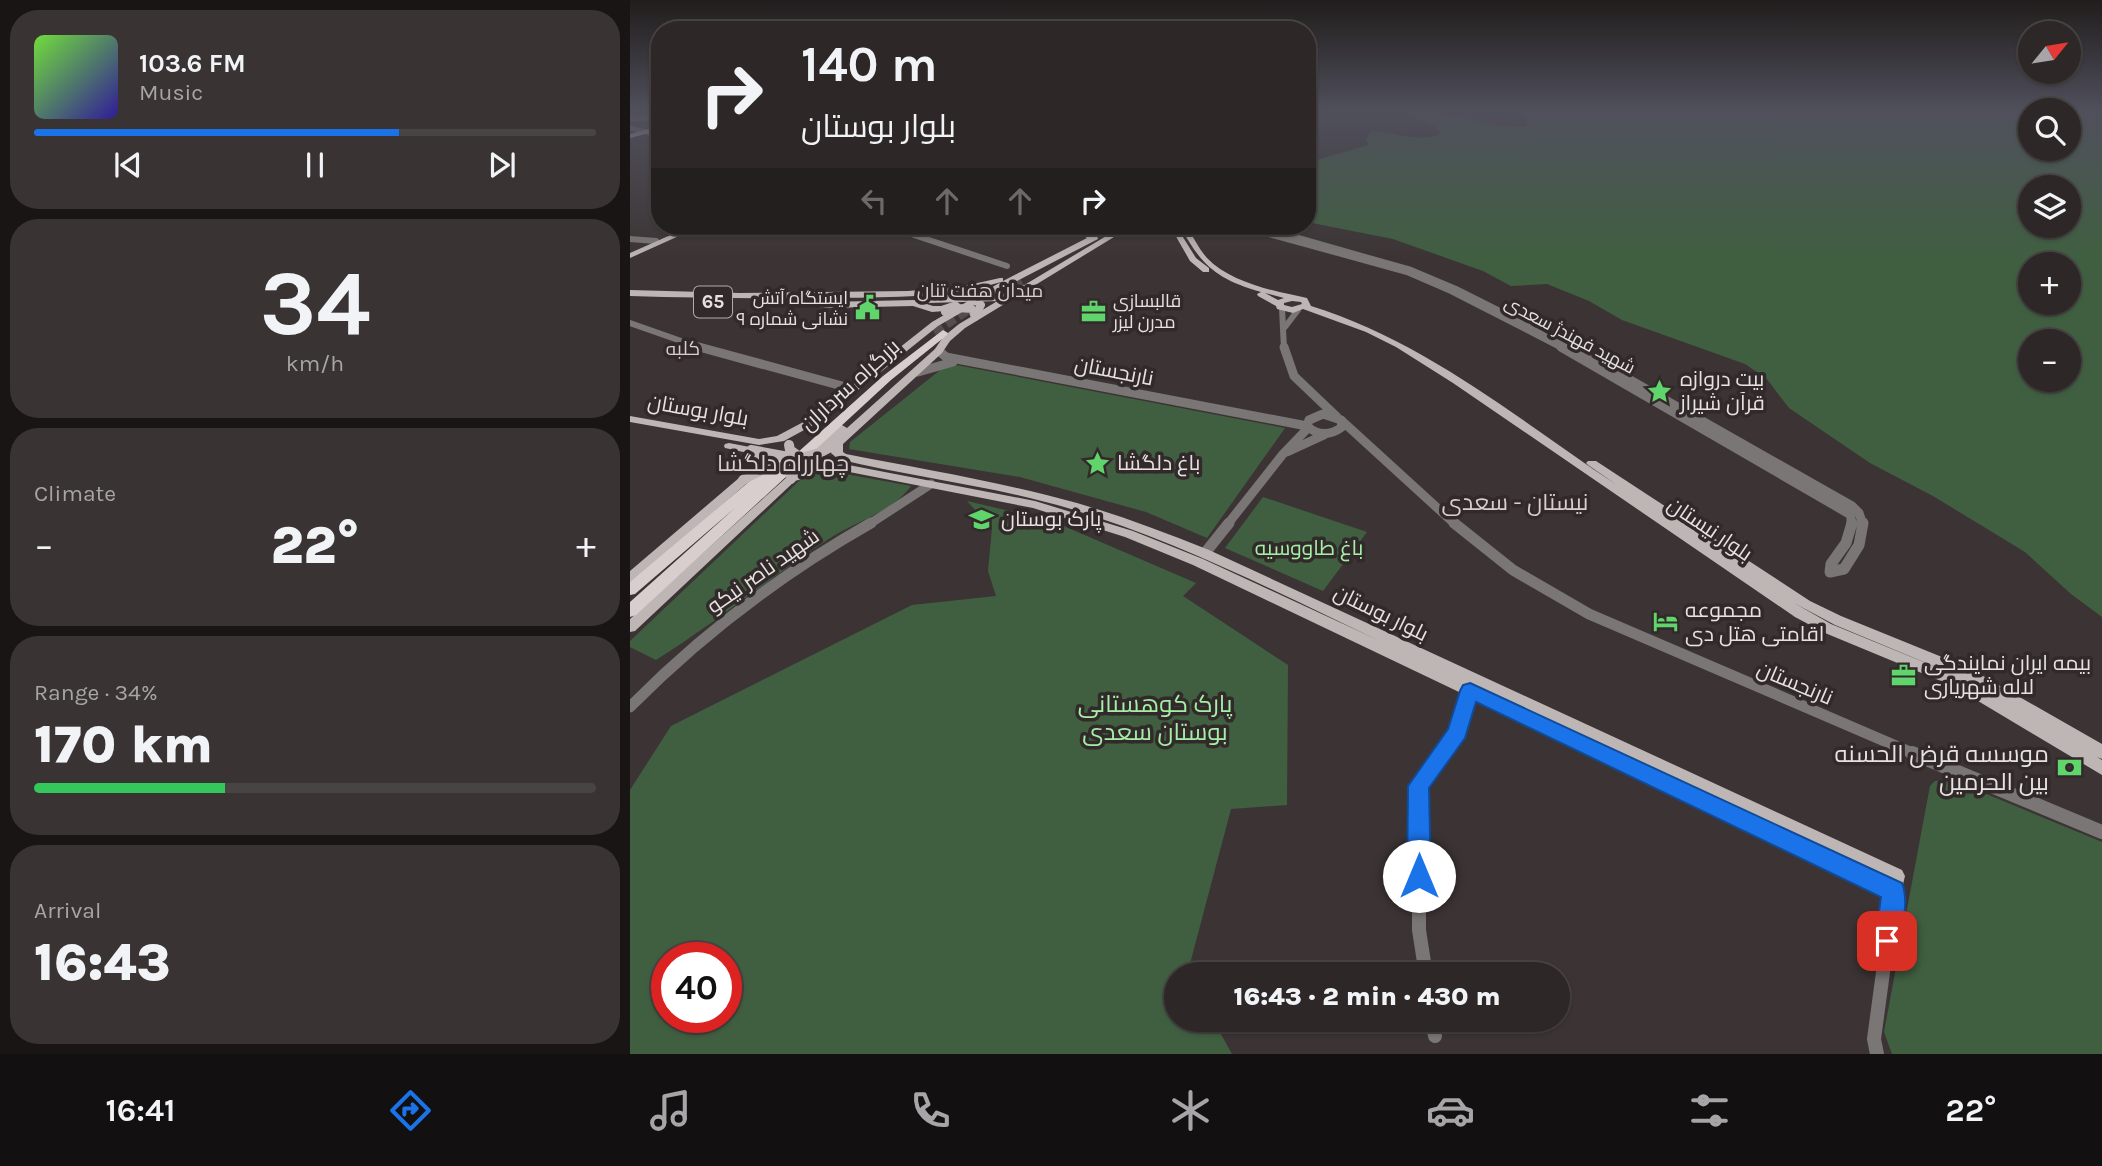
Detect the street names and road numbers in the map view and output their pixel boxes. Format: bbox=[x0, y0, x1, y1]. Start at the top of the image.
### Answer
road number: 65 bbox=[694, 286, 732, 318]
street label: شهید فهندژ سعدی bbox=[1501, 291, 1639, 379]
street label: بزرگراه سرداران bbox=[795, 334, 905, 437]
street label: نارنجستان bbox=[1072, 352, 1156, 391]
street label: بلوار بوستان bbox=[646, 389, 750, 432]
street label: بلوار نیستان bbox=[1663, 492, 1757, 567]
street label: شهید ناصر نیکو bbox=[702, 524, 824, 619]
street label: بلوار بوستان bbox=[1330, 580, 1432, 647]
street label: نارنجستان bbox=[1753, 656, 1837, 711]

